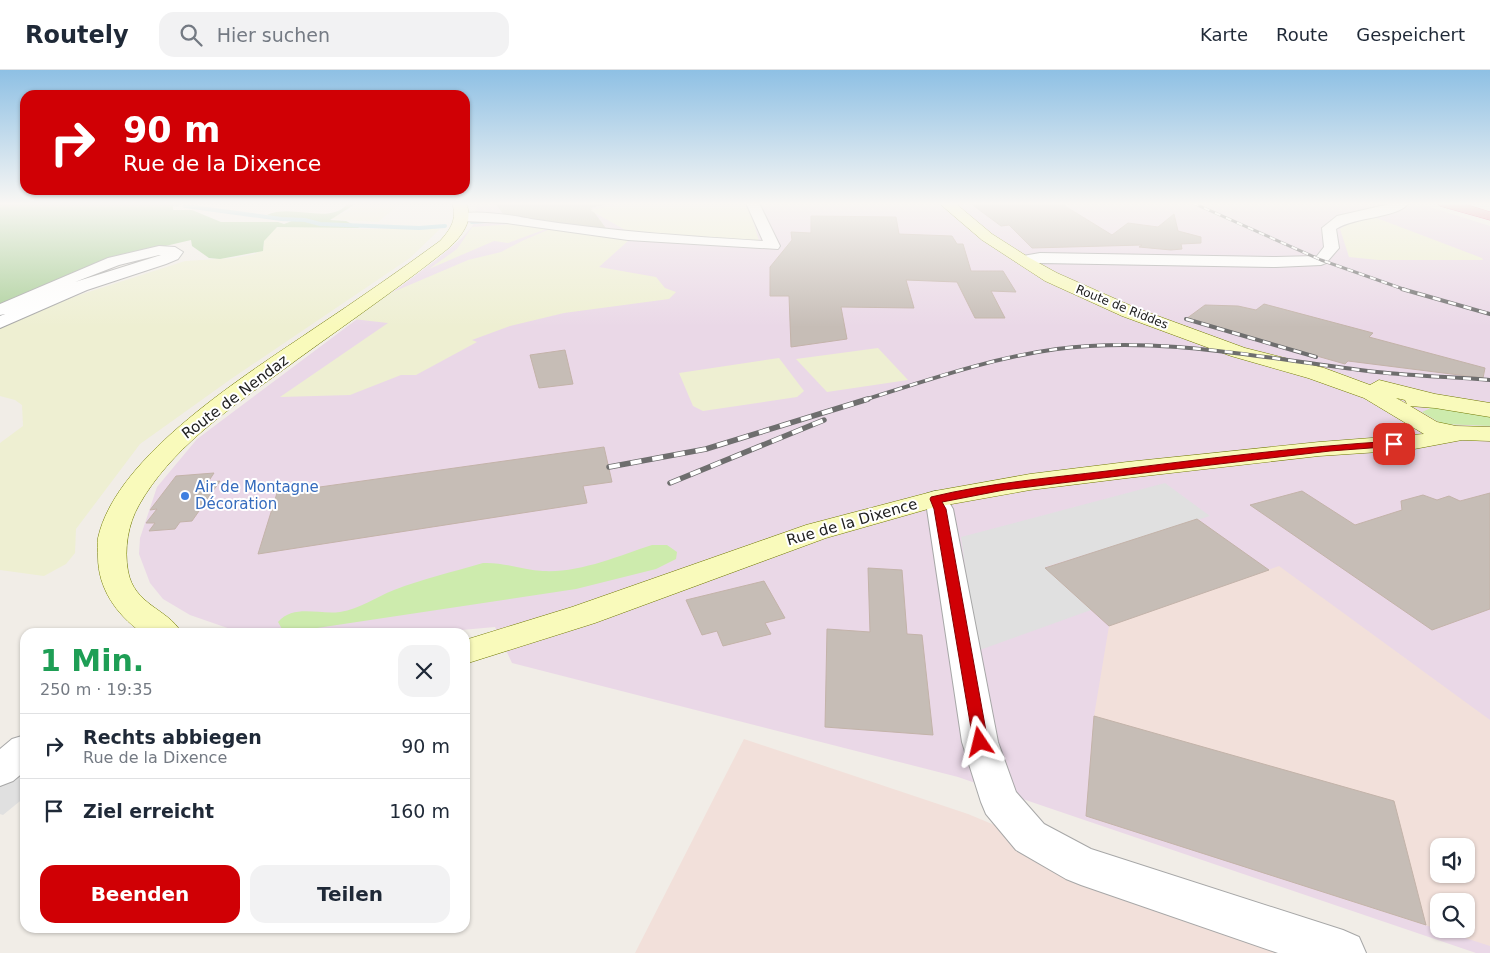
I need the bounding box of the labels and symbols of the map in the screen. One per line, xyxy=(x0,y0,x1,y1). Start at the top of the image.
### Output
street label: Route de Riddes xyxy=(1074,282,1170,332)
street label: Route de Nendaz xyxy=(178,351,292,443)
pin xyxy=(1373,423,1415,465)
place label: Air de Montagne Décoration xyxy=(195,478,319,513)
marker: Air de Montagne Décoration xyxy=(179,490,191,502)
street label: Rue de la Dixence xyxy=(785,495,919,549)
position arrow xyxy=(953,715,1005,767)

